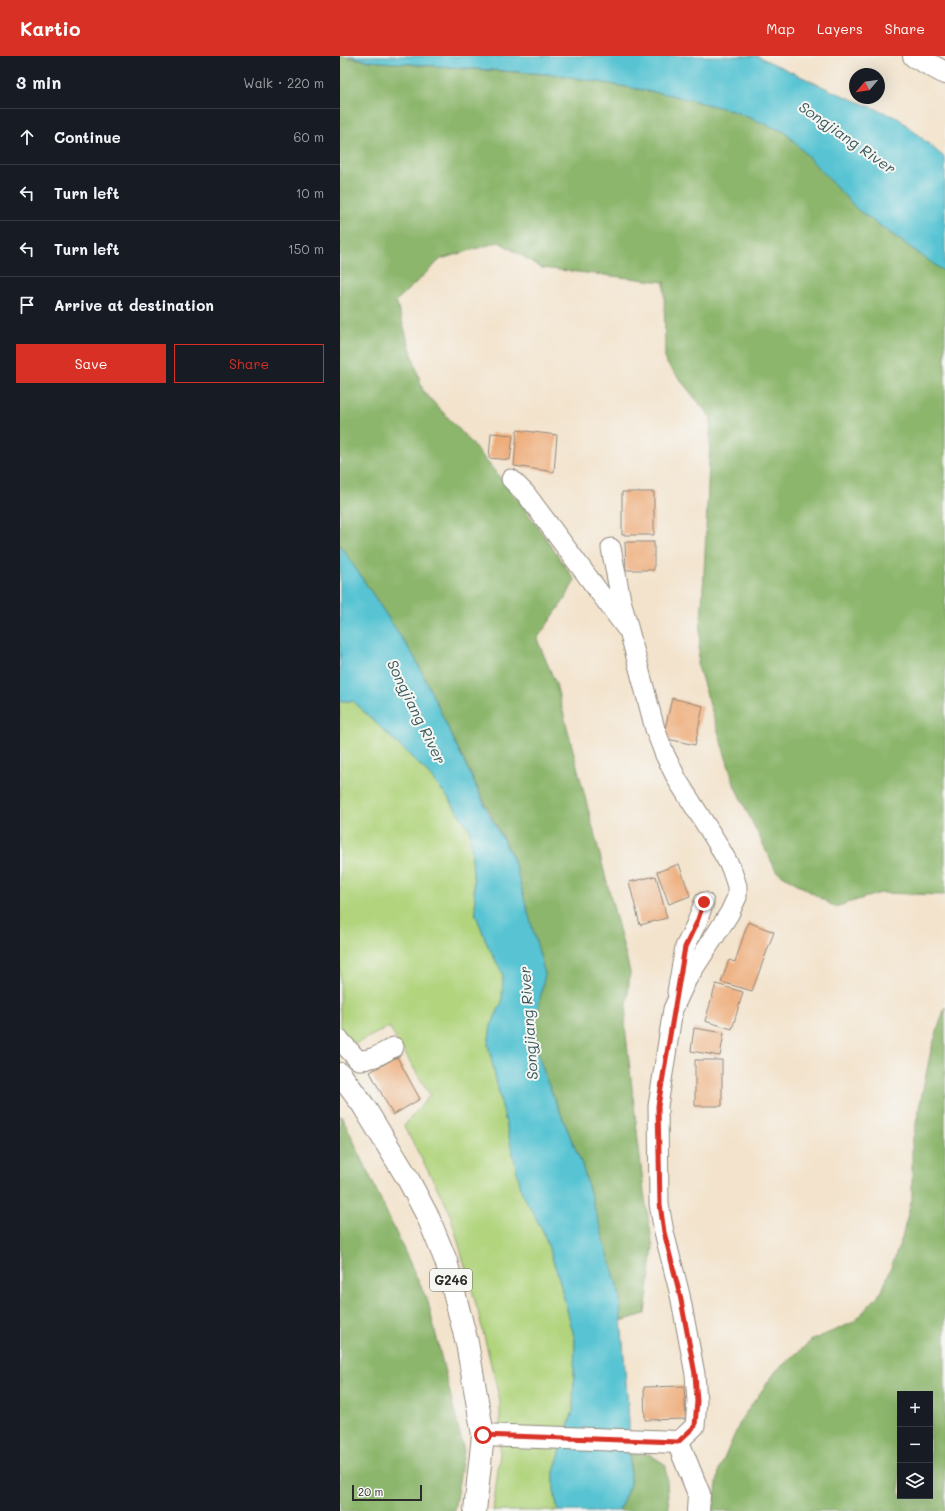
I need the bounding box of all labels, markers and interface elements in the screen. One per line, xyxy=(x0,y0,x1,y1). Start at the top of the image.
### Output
text: Kartio xyxy=(20,16,80,41)
text: Map xyxy=(766,19,795,38)
text: Layers xyxy=(817,19,863,38)
text: Share xyxy=(885,19,925,38)
north arrow xyxy=(849,68,885,104)
text: 3 min xyxy=(16,71,61,93)
text: Walk · 220 m xyxy=(243,74,324,91)
water label: Songjiang River xyxy=(795,96,900,178)
icon: ahead xyxy=(16,126,38,148)
text: Continue xyxy=(54,127,121,147)
text: 60 m xyxy=(294,128,324,145)
icon: left xyxy=(16,182,38,204)
text: Turn left xyxy=(54,183,119,203)
text: 10 m xyxy=(296,184,324,201)
icon: left xyxy=(16,238,38,260)
text: Turn left xyxy=(54,239,119,259)
text: 150 m xyxy=(288,240,324,257)
icon: arrive xyxy=(16,294,38,316)
text: Arrive at destination xyxy=(54,295,214,315)
button: Save xyxy=(16,344,166,383)
button: Share xyxy=(174,344,324,383)
water label: Songjiang River xyxy=(383,656,451,768)
route end xyxy=(695,893,713,911)
water label: Songjiang River xyxy=(514,965,542,1081)
road number: G246 xyxy=(430,1269,472,1291)
map controls xyxy=(897,1391,933,1499)
button: + xyxy=(897,1391,933,1427)
route start xyxy=(474,1426,492,1444)
button: − xyxy=(897,1427,933,1463)
button: layers xyxy=(897,1463,933,1499)
scale bar xyxy=(352,1483,422,1502)
text: 20 m xyxy=(358,1484,383,1499)

